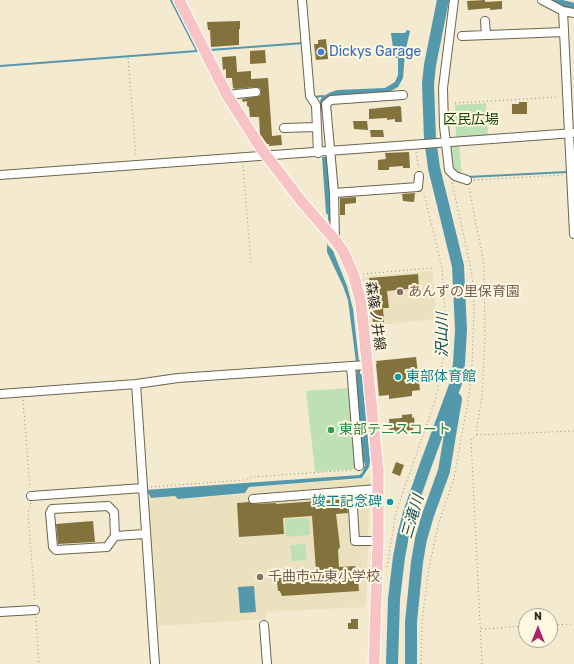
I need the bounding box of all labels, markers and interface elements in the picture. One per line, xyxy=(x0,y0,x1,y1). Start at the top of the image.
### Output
place label: Dickys Garage xyxy=(329,44,421,60)
marker: Dickys Garage xyxy=(316,47,326,57)
park label: 区民広場 xyxy=(443,112,499,128)
street label: 森篠ノ井線 xyxy=(362,280,388,352)
place label: あんずの里保育園 xyxy=(408,284,520,300)
marker: あんずの里保育園 xyxy=(395,287,405,297)
water label: 沢山川 xyxy=(434,313,452,357)
place label: 東部体育館 xyxy=(406,369,476,385)
marker: 東部体育館 xyxy=(393,372,403,382)
place label: 東部テニスコート xyxy=(339,422,451,438)
marker: 東部テニスコート xyxy=(326,425,336,435)
water label: 三滝川 xyxy=(398,493,428,541)
place label: 竣工記念碑 xyxy=(312,494,382,510)
marker: 竣工記念碑 xyxy=(385,497,395,507)
place label: 千曲市立東小学校 xyxy=(268,569,380,585)
marker: 千曲市立東小学校 xyxy=(255,572,265,582)
north arrow xyxy=(518,608,558,648)
text: N xyxy=(534,610,542,623)

